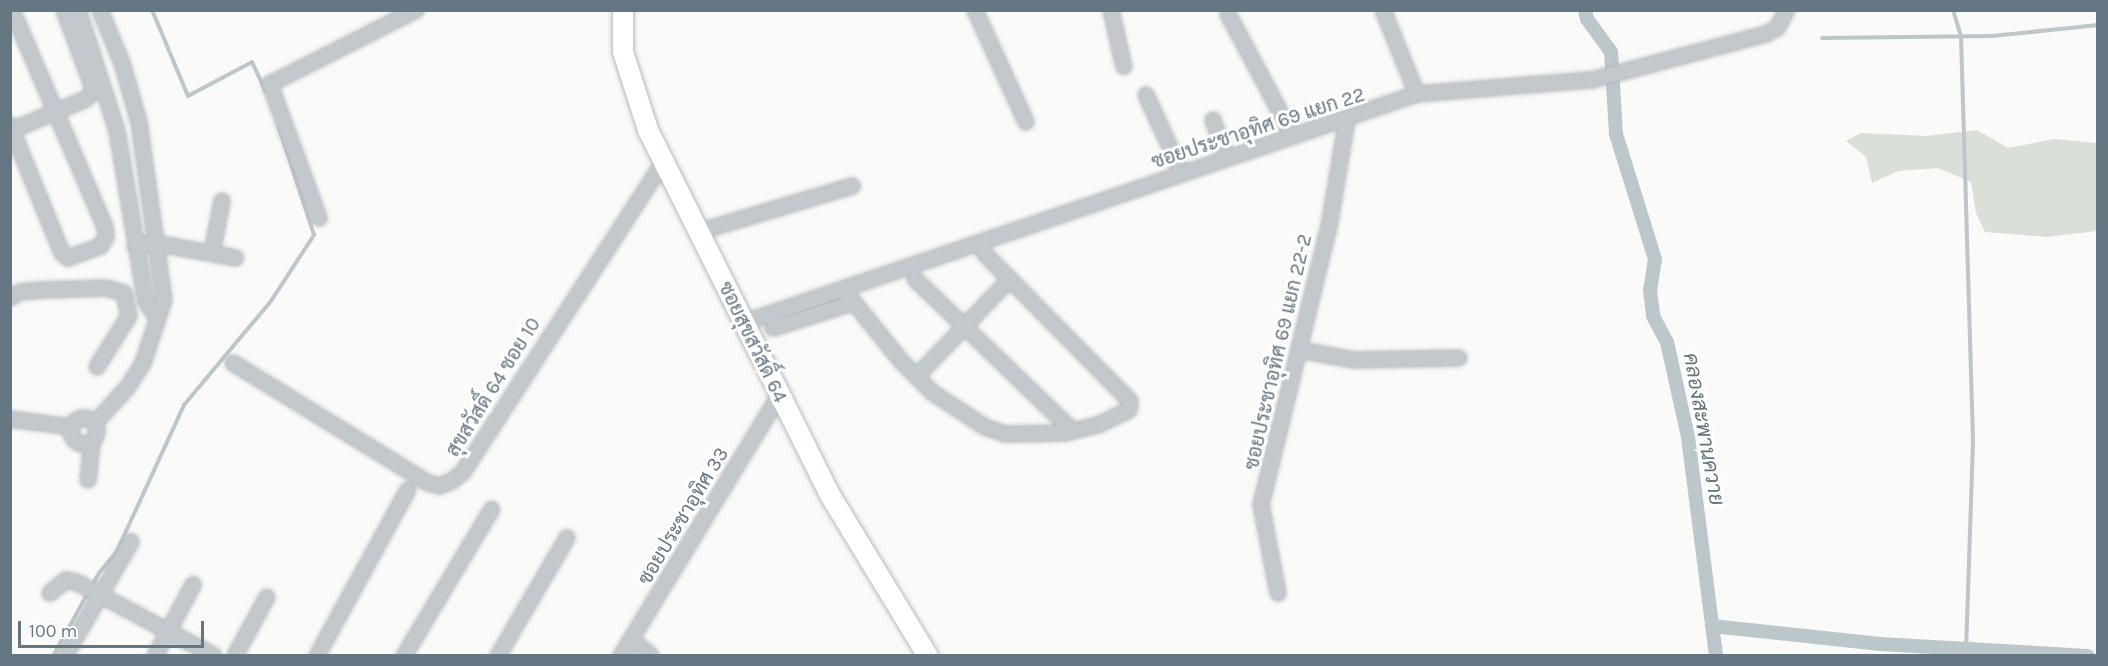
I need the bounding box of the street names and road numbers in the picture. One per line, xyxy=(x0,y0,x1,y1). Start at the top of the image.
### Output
street label: ซอยประชาอุทิศ 69 แยก 22 xyxy=(1148,82,1368,174)
street label: ซอยประชาอุทิศ 69 แยก 22-2 xyxy=(1239,232,1317,472)
street label: ซอยสุขสวัสดิ์ 64 xyxy=(713,278,793,406)
street label: สุขสวัสดิ์ 64 ซอย 10 xyxy=(441,313,545,461)
street label: ซอยประชาอุทิศ 33 xyxy=(633,443,733,589)

